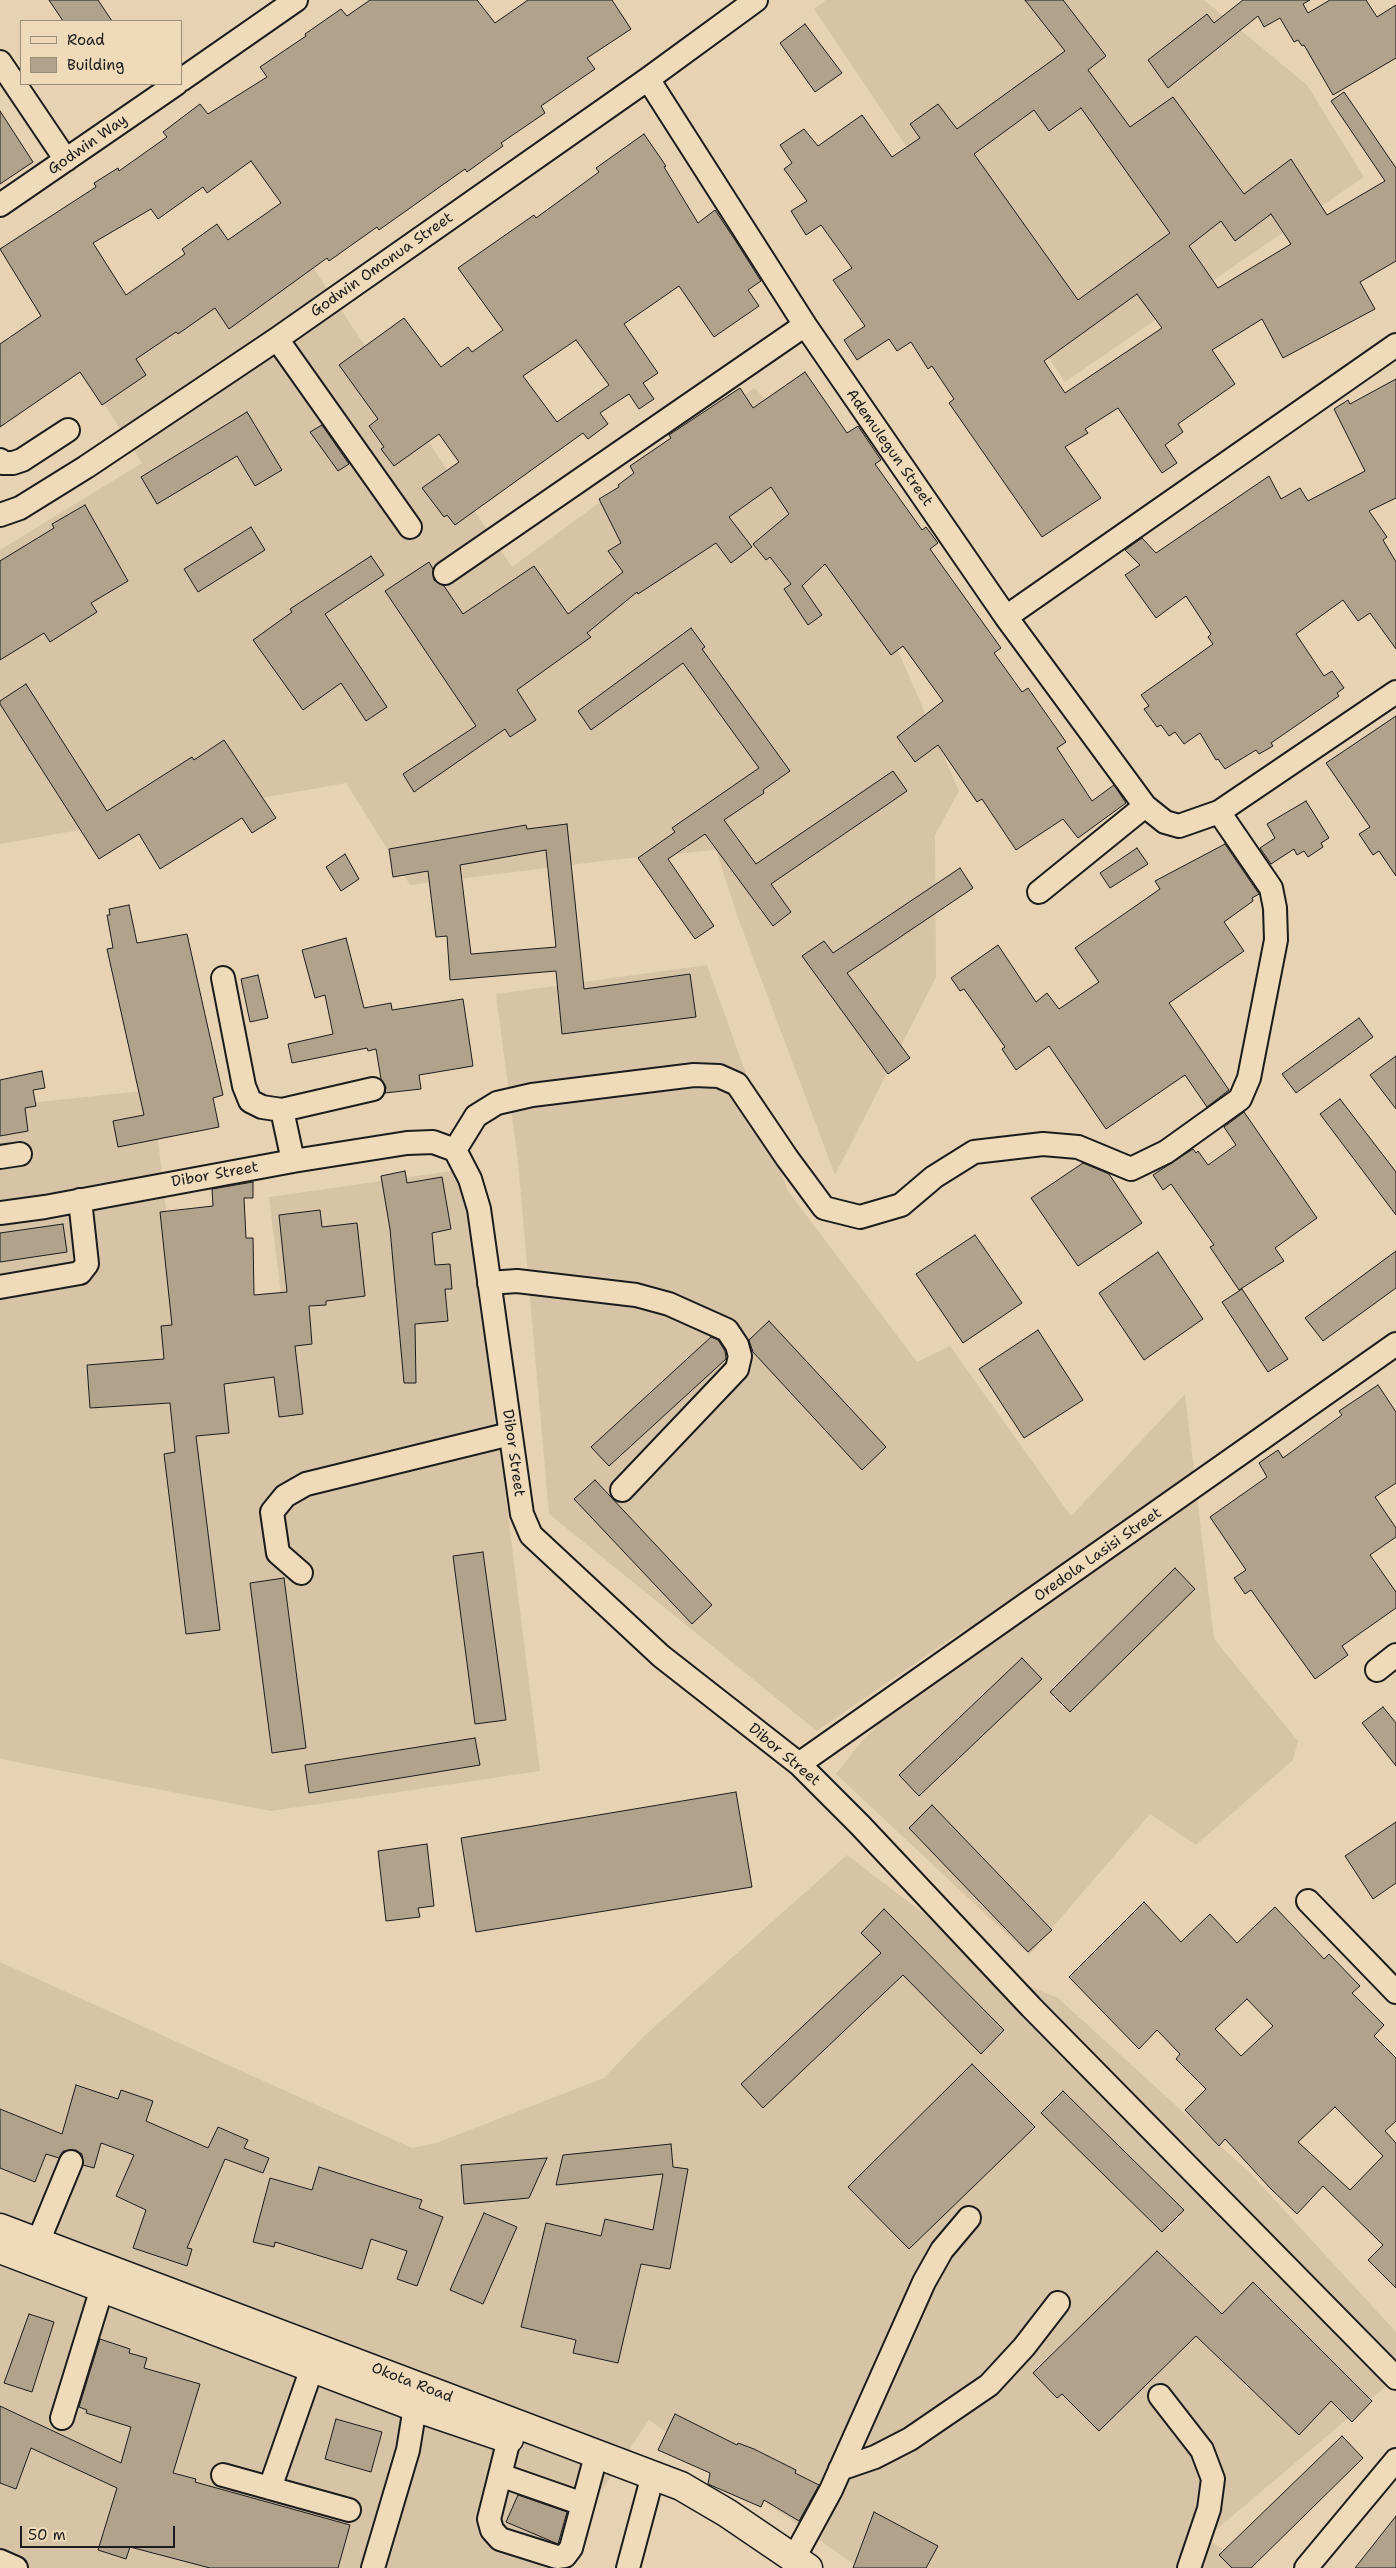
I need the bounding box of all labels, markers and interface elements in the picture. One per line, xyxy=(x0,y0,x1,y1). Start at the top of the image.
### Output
legend xyxy=(20,20,182,85)
text: Road xyxy=(67,30,105,50)
text: Building xyxy=(67,55,124,75)
street label: Godwin Way xyxy=(45,111,131,179)
street label: Godwin Omonua Street xyxy=(307,209,457,321)
street label: Ademulegun Street xyxy=(842,386,936,510)
street label: Dibor Street xyxy=(170,1158,260,1192)
street label: Dibor Street xyxy=(498,1408,528,1498)
street label: Oredola Lasisi Street xyxy=(1031,1504,1165,1606)
street label: Dibor Street xyxy=(744,1720,824,1790)
street label: Okota Road xyxy=(369,2359,455,2407)
scale bar xyxy=(22,2516,178,2548)
text: 50 m xyxy=(28,2525,66,2545)

